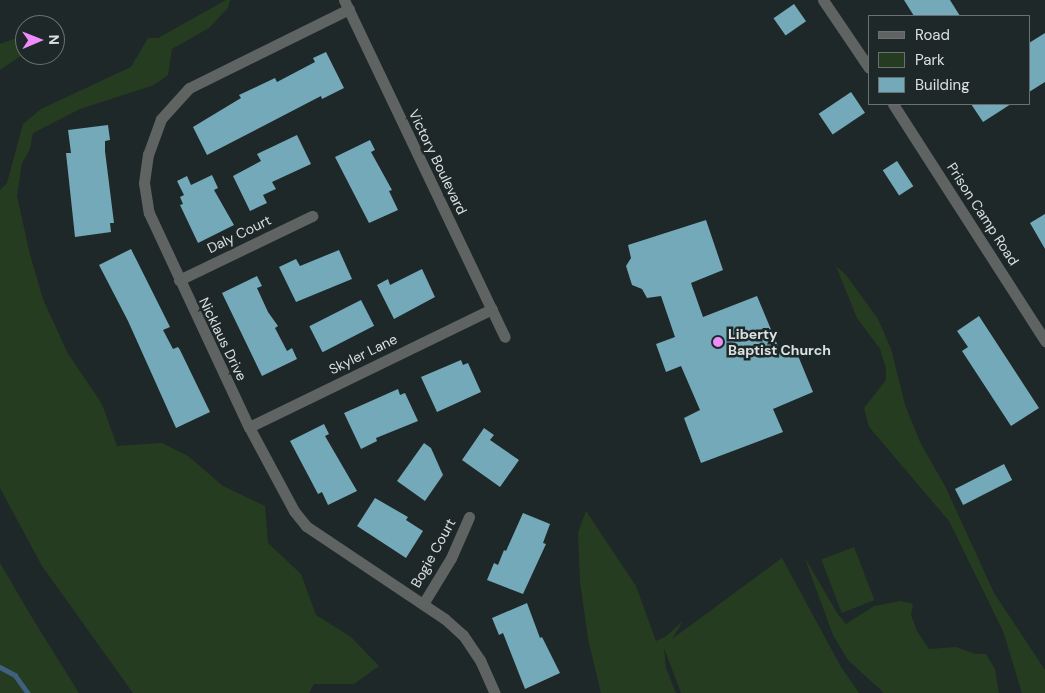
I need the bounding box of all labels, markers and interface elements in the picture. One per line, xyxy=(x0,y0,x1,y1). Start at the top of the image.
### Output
north arrow xyxy=(15,15,65,65)
legend xyxy=(868,15,1030,105)
text: Road xyxy=(915,25,950,45)
text: N xyxy=(45,34,63,45)
text: Park xyxy=(915,50,945,70)
text: Building xyxy=(915,75,970,95)
street label: Victory Boulevard xyxy=(405,107,471,217)
street label: Prison Camp Road xyxy=(944,160,1022,268)
street label: Daly Court xyxy=(204,211,274,257)
street label: Nicklaus Drive xyxy=(196,295,250,383)
place label: Liberty Baptist Church xyxy=(728,326,831,358)
street label: Skyler Lane xyxy=(326,330,400,378)
marker: Liberty Baptist Church xyxy=(712,336,724,348)
street label: Bogie Court xyxy=(407,516,459,590)

